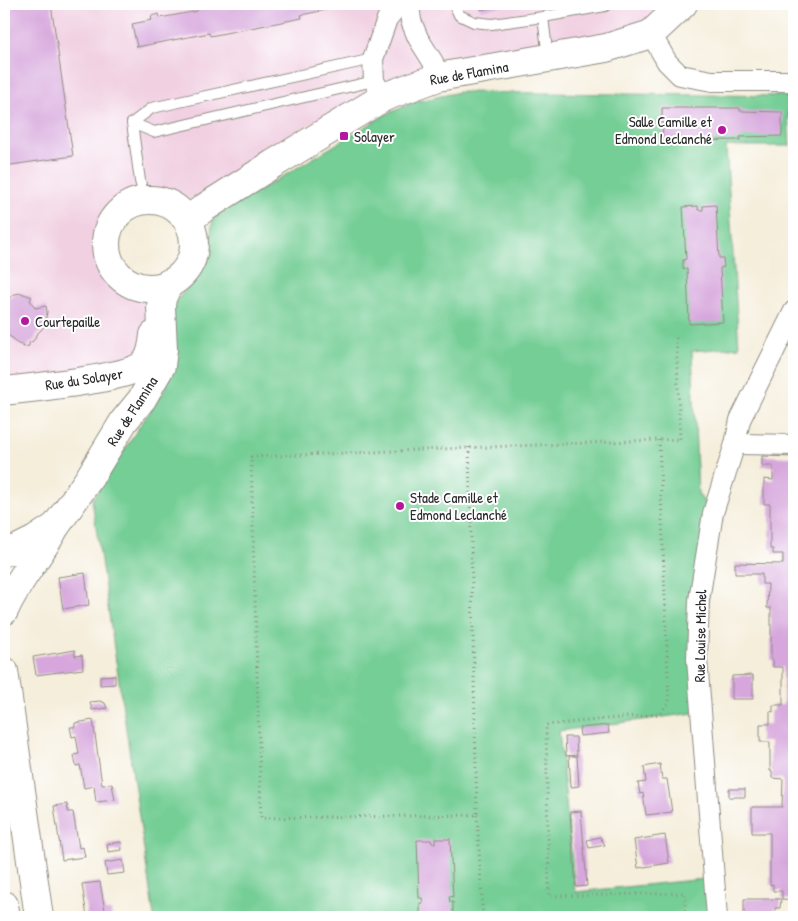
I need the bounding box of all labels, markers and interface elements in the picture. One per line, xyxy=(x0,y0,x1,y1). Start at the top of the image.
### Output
street label: Rue de Flamina xyxy=(428,56,510,90)
place label: Salle Camille et Edmond Leclanché xyxy=(615,111,713,149)
marker: Salle Camille et Edmond Leclanché xyxy=(716,124,728,136)
place label: Solayer xyxy=(354,126,395,147)
marker: Solayer xyxy=(338,130,350,142)
place label: Courtepaille xyxy=(35,311,100,332)
marker: Courtepaille xyxy=(19,315,31,327)
street label: Rue du Solayer xyxy=(44,362,125,396)
street label: Rue de Flamina xyxy=(102,372,162,450)
place label: Stade Camille et Edmond Leclanché xyxy=(410,487,507,525)
marker: Stade Camille et Edmond Leclanché xyxy=(394,500,406,512)
street label: Rue Louise Michel xyxy=(689,589,711,683)

